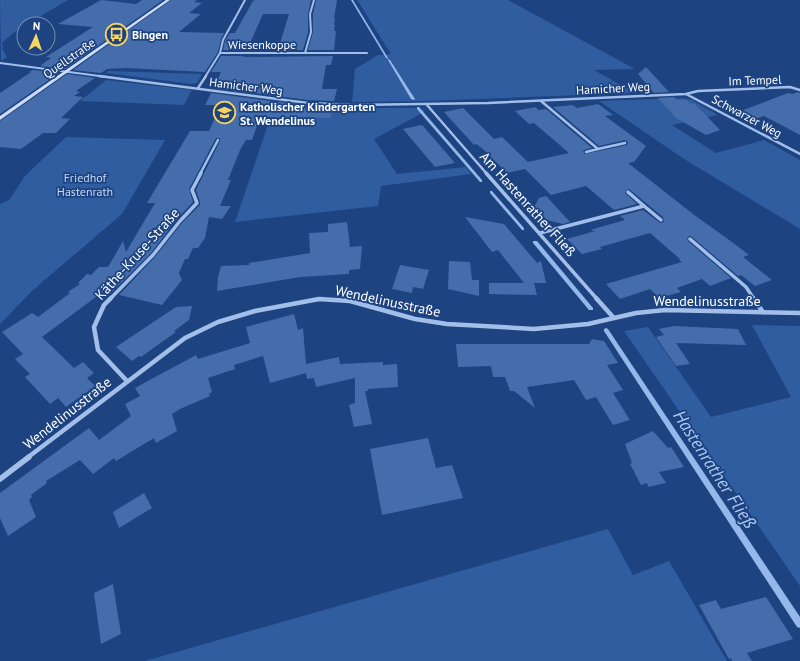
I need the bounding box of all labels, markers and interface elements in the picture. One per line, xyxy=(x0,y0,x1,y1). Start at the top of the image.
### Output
north arrow xyxy=(16,16,56,56)
text: N xyxy=(33,19,41,33)
bus stop icon: Bingen xyxy=(103,21,129,47)
place label: Bingen xyxy=(132,27,168,42)
street label: Quellstraße xyxy=(40,35,98,81)
street label: Wiesenkoppe xyxy=(228,37,296,52)
street label: Im Tempel xyxy=(728,72,782,88)
street label: Hamicher Weg xyxy=(208,74,284,98)
street label: Hamicher Weg xyxy=(576,79,650,97)
street label: Schwarzer Weg xyxy=(709,91,785,141)
place label: Katholischer Kindergarten St. Wendelinus xyxy=(240,99,375,128)
school or university icon: Katholischer Kindergarten St. Wendelinus xyxy=(212,100,238,126)
street label: Am Hastenrather Fließ xyxy=(476,148,580,260)
park label: Friedhof Hastenrath xyxy=(57,170,113,199)
street label: Käthe-Kruse-Straße xyxy=(91,204,183,304)
street label: Wendelinusstraße xyxy=(334,281,442,321)
street label: Wendelinusstraße xyxy=(653,292,761,310)
street label: Wendelinusstraße xyxy=(19,373,115,453)
water label: Hastenrather Fließ xyxy=(668,406,762,532)

